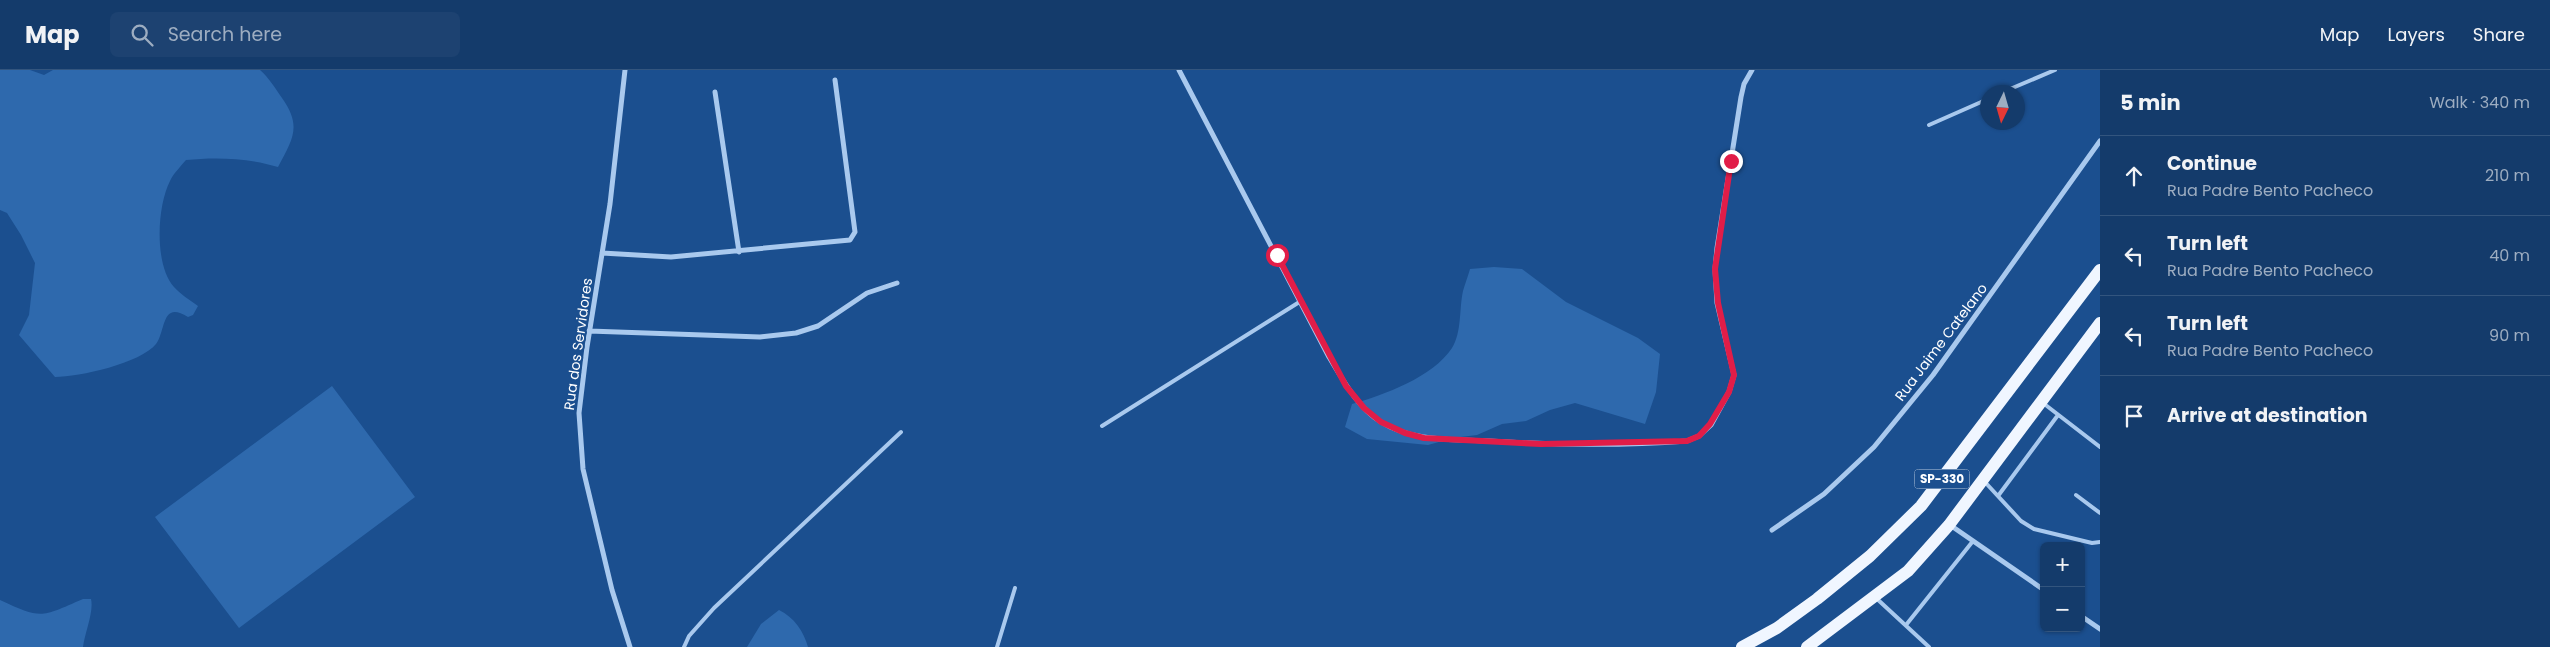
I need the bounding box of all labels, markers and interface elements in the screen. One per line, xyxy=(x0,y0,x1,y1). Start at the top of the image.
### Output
search box xyxy=(110,12,460,57)
text: Map xyxy=(25,18,80,51)
icon: search xyxy=(128,21,156,49)
text: Search here xyxy=(168,21,282,48)
text: Map xyxy=(2320,22,2360,47)
text: Layers xyxy=(2388,22,2445,47)
text: Share xyxy=(2473,22,2525,47)
north arrow xyxy=(1980,85,2025,130)
text: 5 min xyxy=(2120,88,2181,117)
text: Walk · 340 m xyxy=(2429,91,2530,114)
route end xyxy=(1720,150,1743,173)
text: Continue xyxy=(2167,150,2257,177)
icon: ahead xyxy=(2120,162,2148,190)
text: 210 m xyxy=(2485,164,2530,187)
text: Rua Padre Bento Pacheco xyxy=(2167,179,2373,202)
text: Turn left xyxy=(2167,230,2248,257)
icon: left xyxy=(2120,242,2148,270)
route start xyxy=(1266,244,1289,267)
text: 40 m xyxy=(2489,244,2530,267)
text: Rua Padre Bento Pacheco xyxy=(2167,259,2373,282)
street label: Rua dos Servidores xyxy=(559,277,597,411)
street label: Rua Jaime Catelano xyxy=(1890,279,1992,405)
text: Turn left xyxy=(2167,310,2248,337)
icon: left xyxy=(2120,322,2148,350)
text: 90 m xyxy=(2489,324,2530,347)
text: Rua Padre Bento Pacheco xyxy=(2167,339,2373,362)
icon: arrive xyxy=(2120,402,2148,430)
text: Arrive at destination xyxy=(2167,402,2368,429)
road number: SP-330 xyxy=(1914,469,1970,488)
map controls xyxy=(2040,542,2085,632)
button: + xyxy=(2040,542,2085,587)
button: − xyxy=(2040,587,2085,632)

